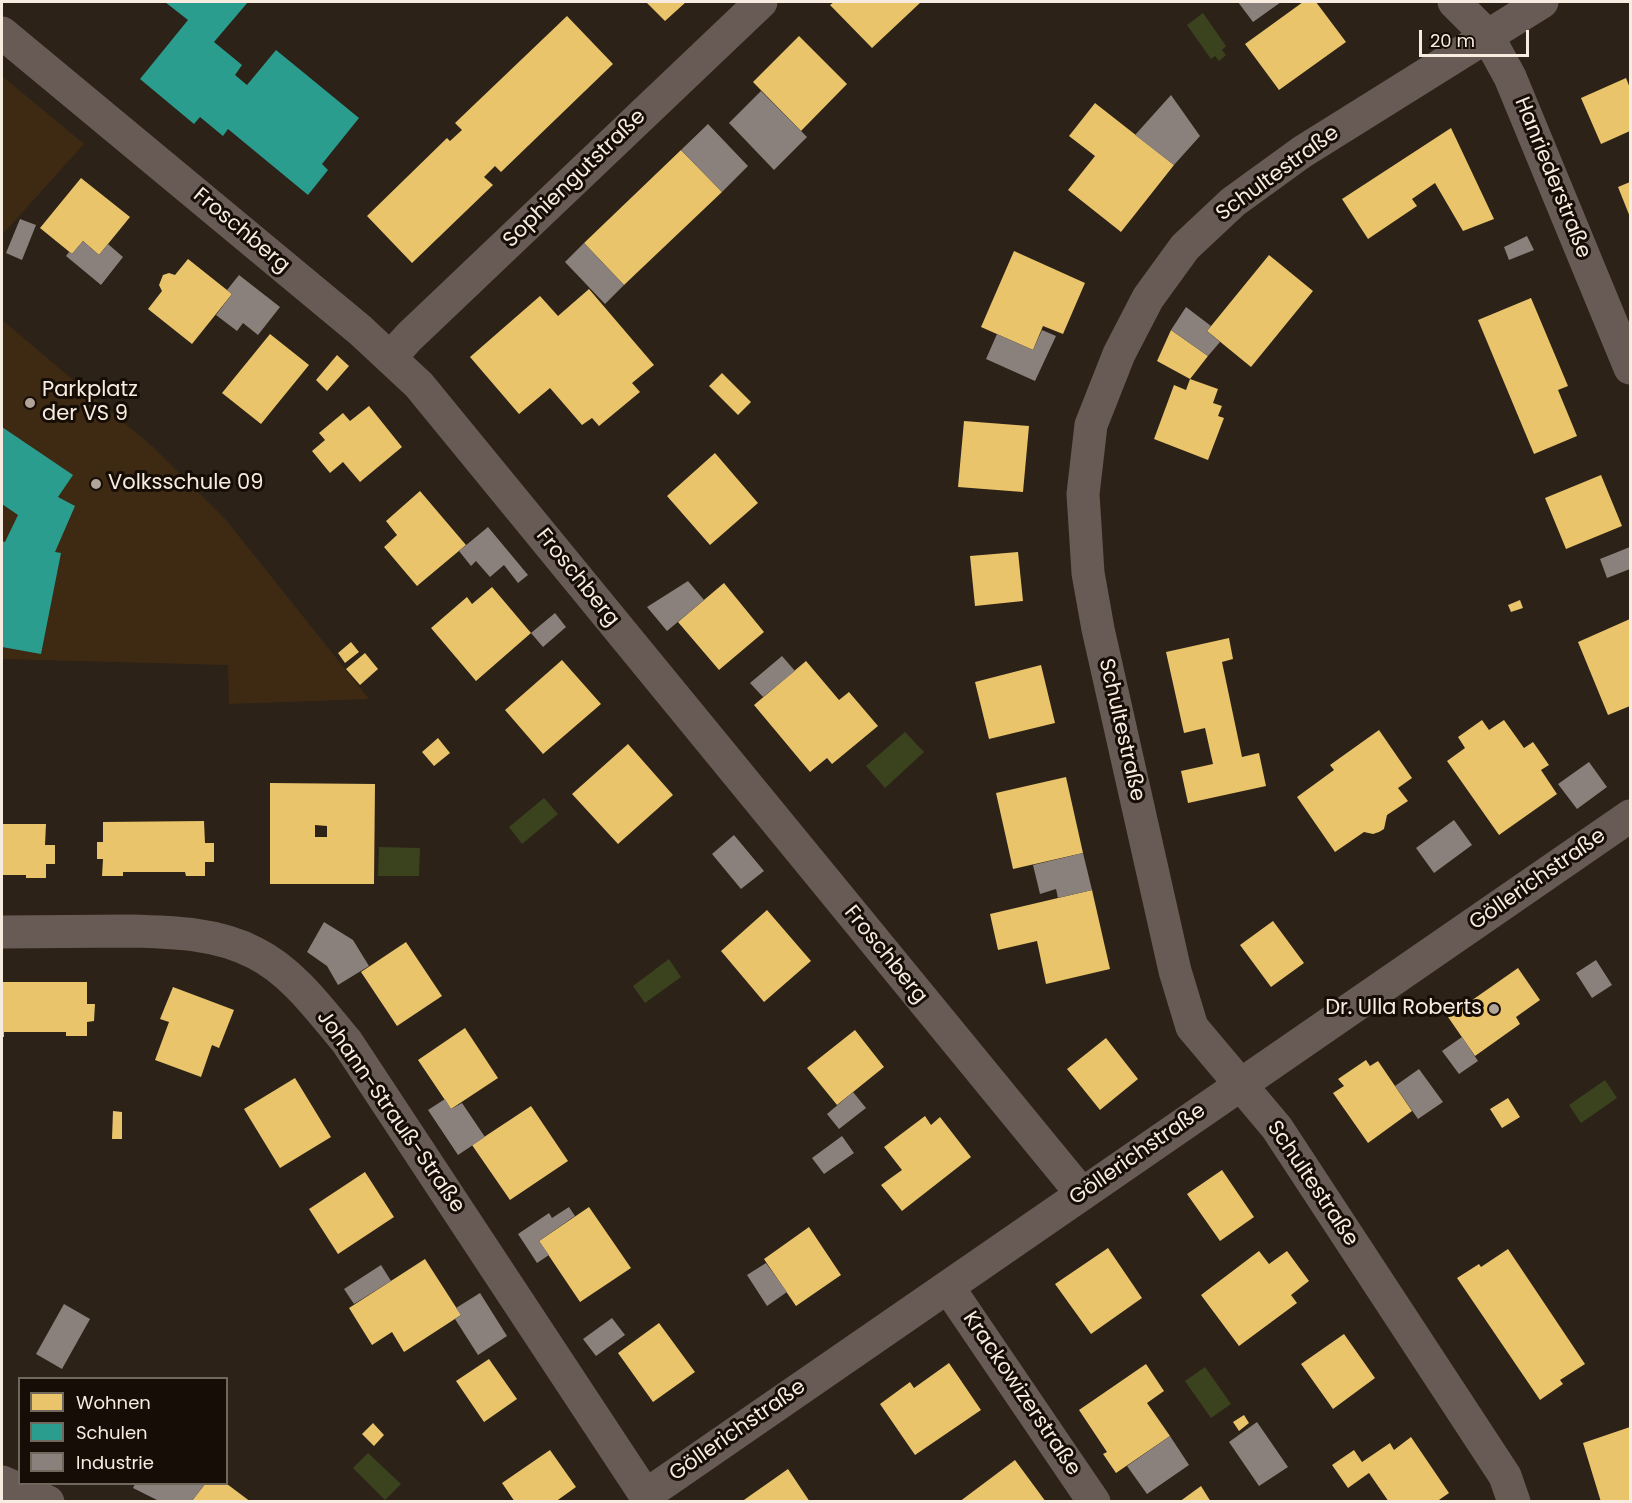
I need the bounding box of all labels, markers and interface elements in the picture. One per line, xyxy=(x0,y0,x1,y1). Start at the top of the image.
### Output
scale bar xyxy=(1422,18,1532,56)
text: 20 m xyxy=(1430,28,1475,53)
street label: Hanriederstraße xyxy=(1508,94,1596,262)
street label: Sophiengutstraße xyxy=(499,105,651,253)
street label: Schultestraße xyxy=(1212,121,1344,227)
street label: Froschberg xyxy=(188,183,294,279)
place label: Parkplatz der VS 9 xyxy=(42,378,138,428)
marker: Parkplatz der VS 9 xyxy=(23,396,37,410)
place label: Volksschule 09 xyxy=(108,471,263,497)
marker: Volksschule 09 xyxy=(89,477,103,491)
street label: Froschberg xyxy=(530,524,624,632)
street label: Schultestraße xyxy=(1092,656,1150,804)
street label: Göllerichstraße xyxy=(1465,824,1611,936)
street label: Froschberg xyxy=(838,901,932,1009)
place label: Dr. Ulla Roberts xyxy=(1325,996,1482,1022)
marker: Dr. Ulla Roberts xyxy=(1487,1002,1501,1016)
street label: Johann-Strauß-Straße xyxy=(310,1006,470,1218)
street label: Göllerichstraße xyxy=(1065,1099,1211,1211)
street label: Schultestraße xyxy=(1261,1117,1363,1251)
street label: Krackowizerstraße xyxy=(957,1307,1085,1481)
street label: Göllerichstraße xyxy=(665,1375,811,1487)
legend xyxy=(18,1377,228,1485)
text: Wohnen xyxy=(76,1390,151,1415)
text: Schulen xyxy=(76,1420,148,1445)
text: Industrie xyxy=(76,1450,154,1475)

